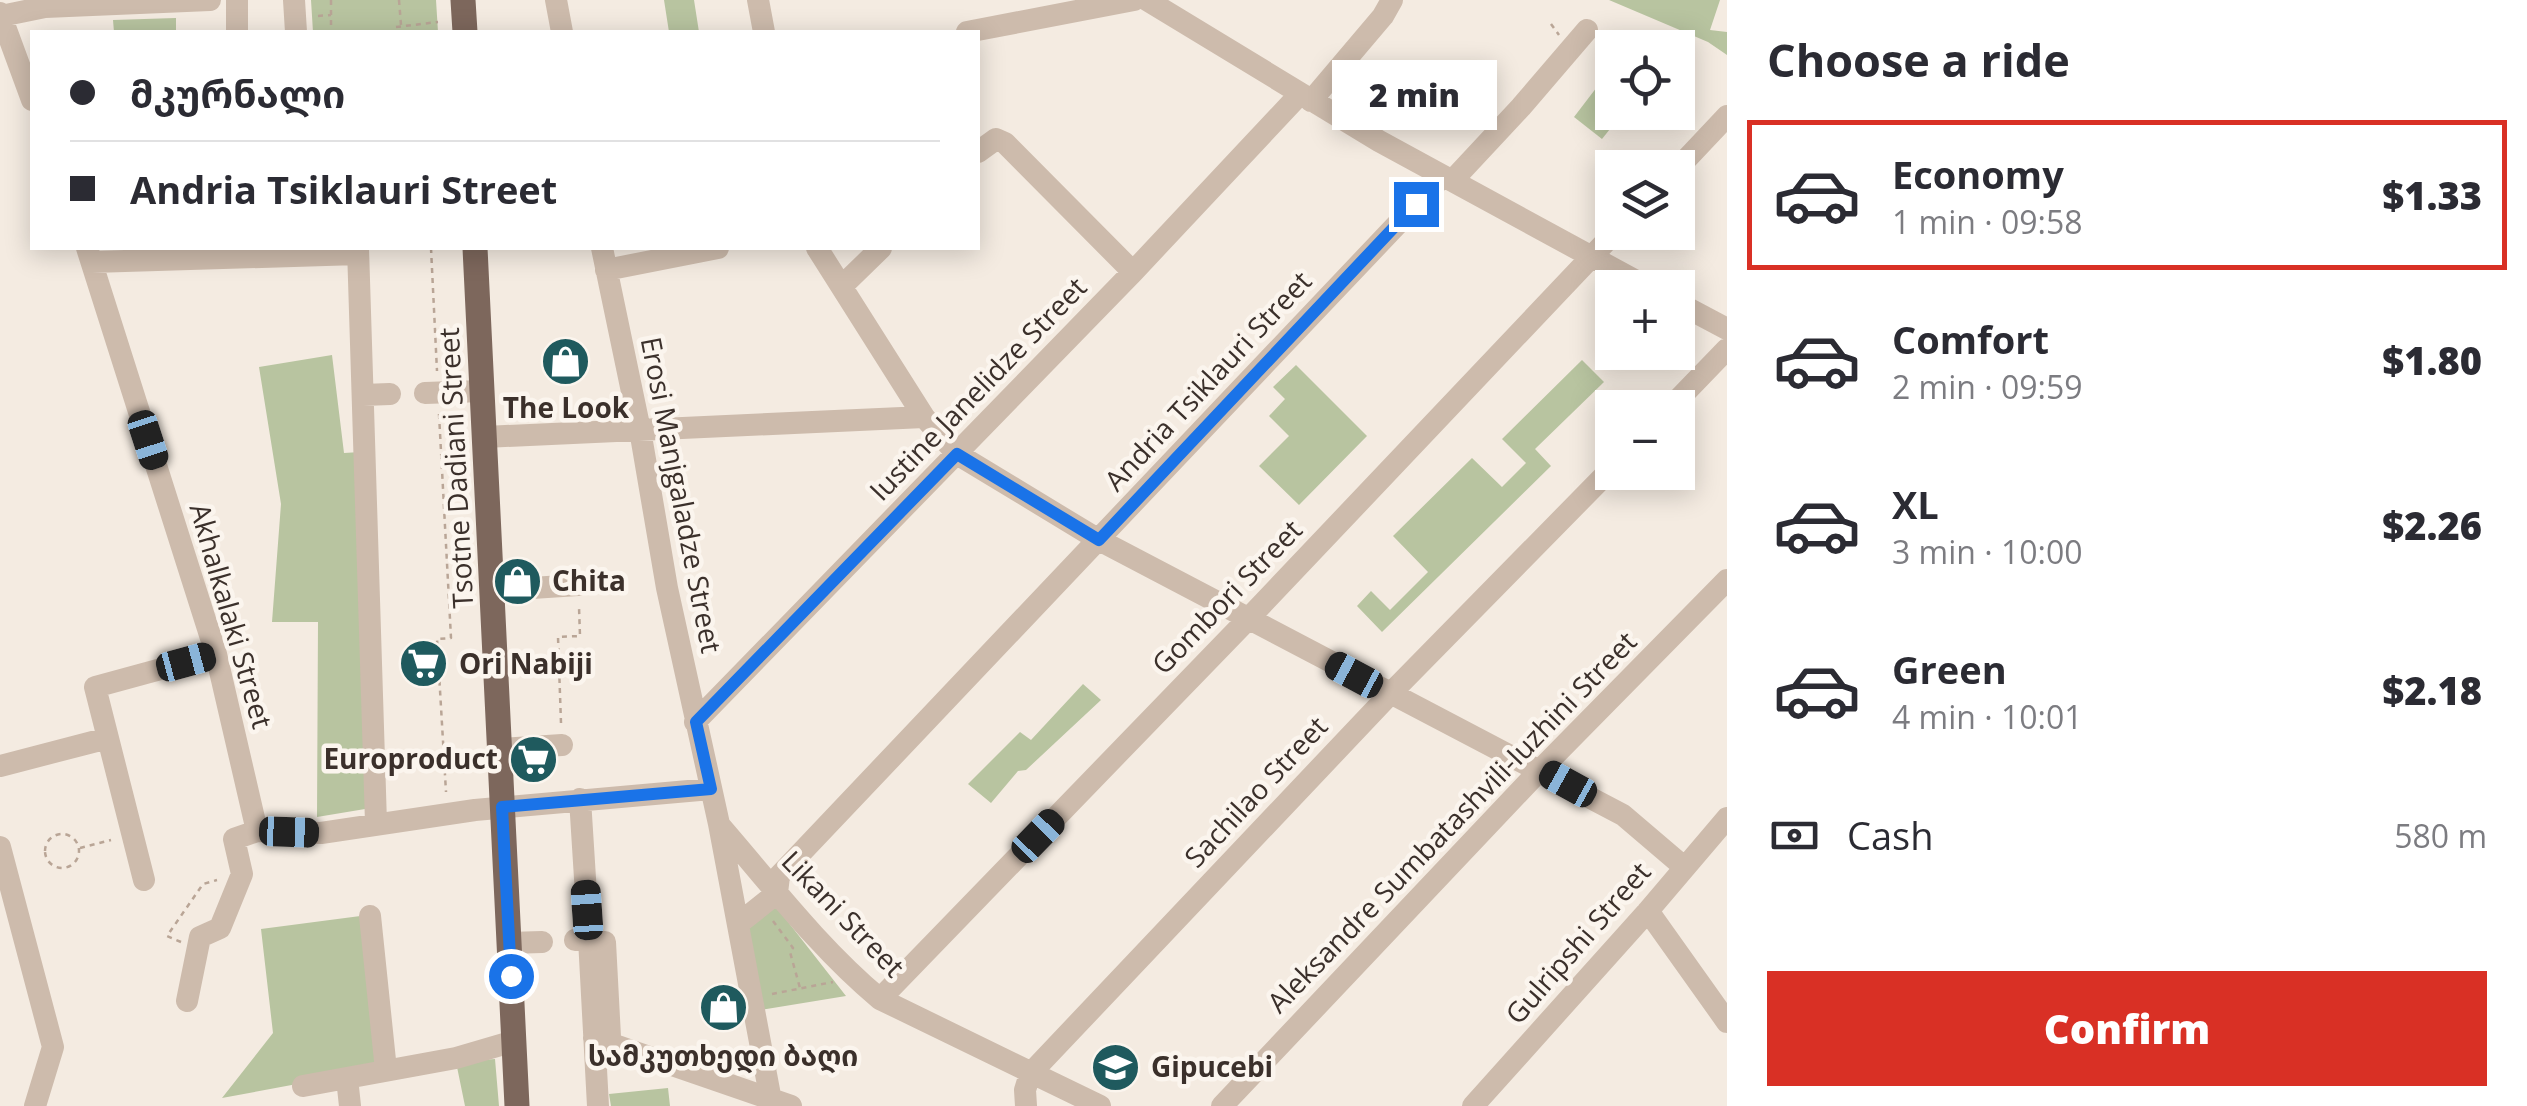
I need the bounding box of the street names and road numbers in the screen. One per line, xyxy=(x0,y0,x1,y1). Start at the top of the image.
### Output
street label: Andria Tsiklauri Street xyxy=(1095,262,1319,498)
street label: Iustine Janelidze Street xyxy=(860,268,1094,508)
street label: Tsotne Dadiani Street xyxy=(429,327,481,609)
street label: Erosi Manjgaladze Street xyxy=(633,333,731,656)
street label: Akhalkalaki Street xyxy=(182,499,282,733)
street label: Gombori Street xyxy=(1143,511,1310,682)
street label: Aleksandre Sumbatashvili-Iuzhini Street xyxy=(1258,622,1644,1020)
street label: Sachilao Street xyxy=(1175,708,1335,875)
street label: Likani Street xyxy=(774,842,914,985)
street label: Gulripshi Street xyxy=(1496,853,1658,1032)

